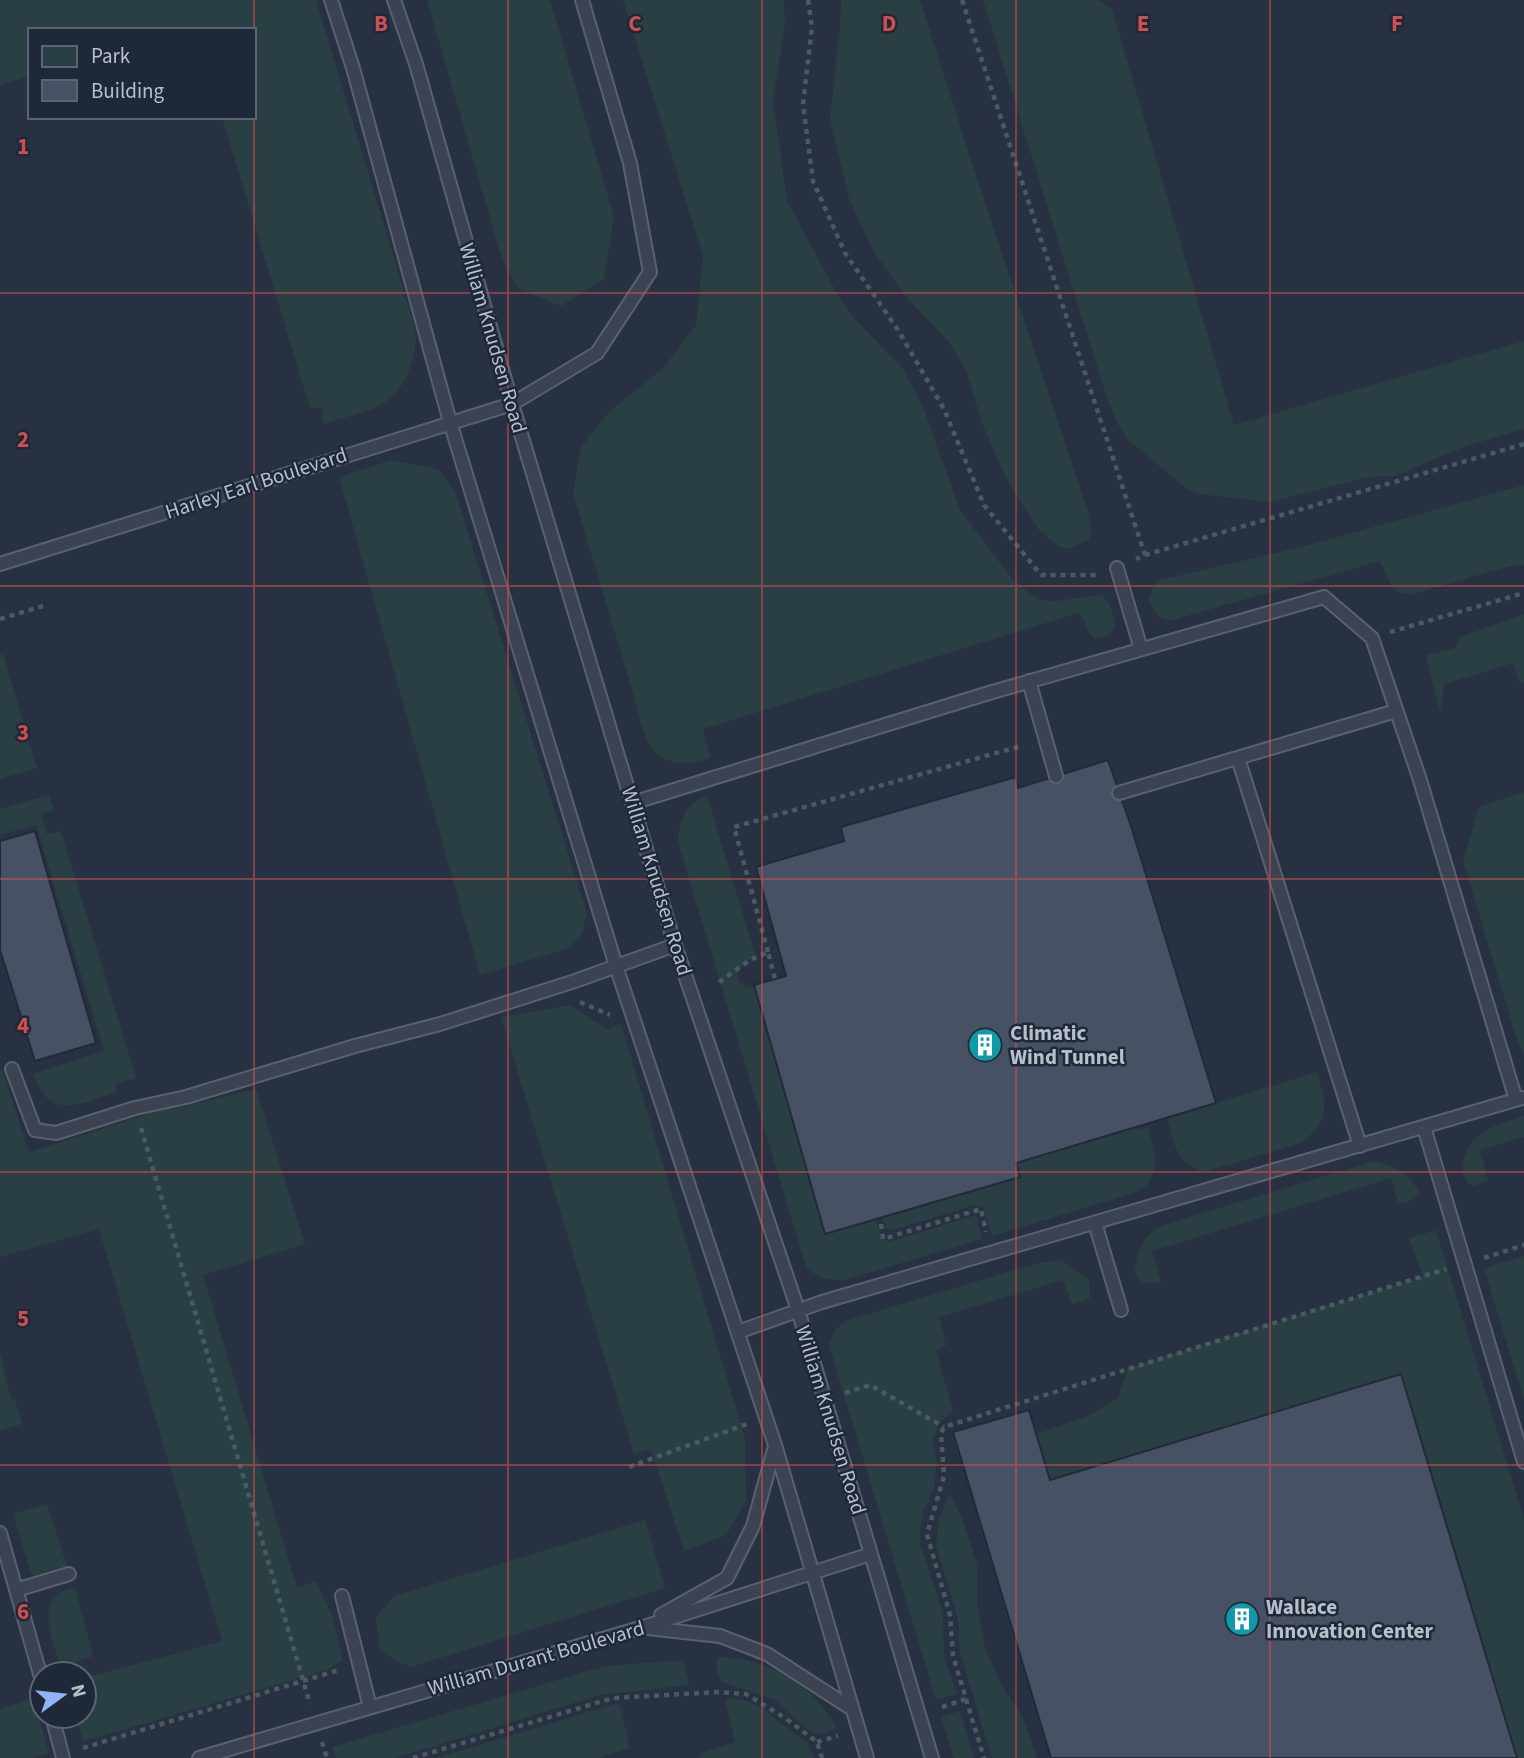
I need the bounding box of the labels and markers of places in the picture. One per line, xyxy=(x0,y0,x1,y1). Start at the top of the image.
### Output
place label: Climatic Wind Tunnel xyxy=(1010,1018,1125,1072)
building icon: Climatic Wind Tunnel xyxy=(966,1026,1004,1064)
place label: Wallace Innovation Center xyxy=(1266,1592,1433,1646)
building icon: Wallace Innovation Center xyxy=(1223,1600,1261,1638)

